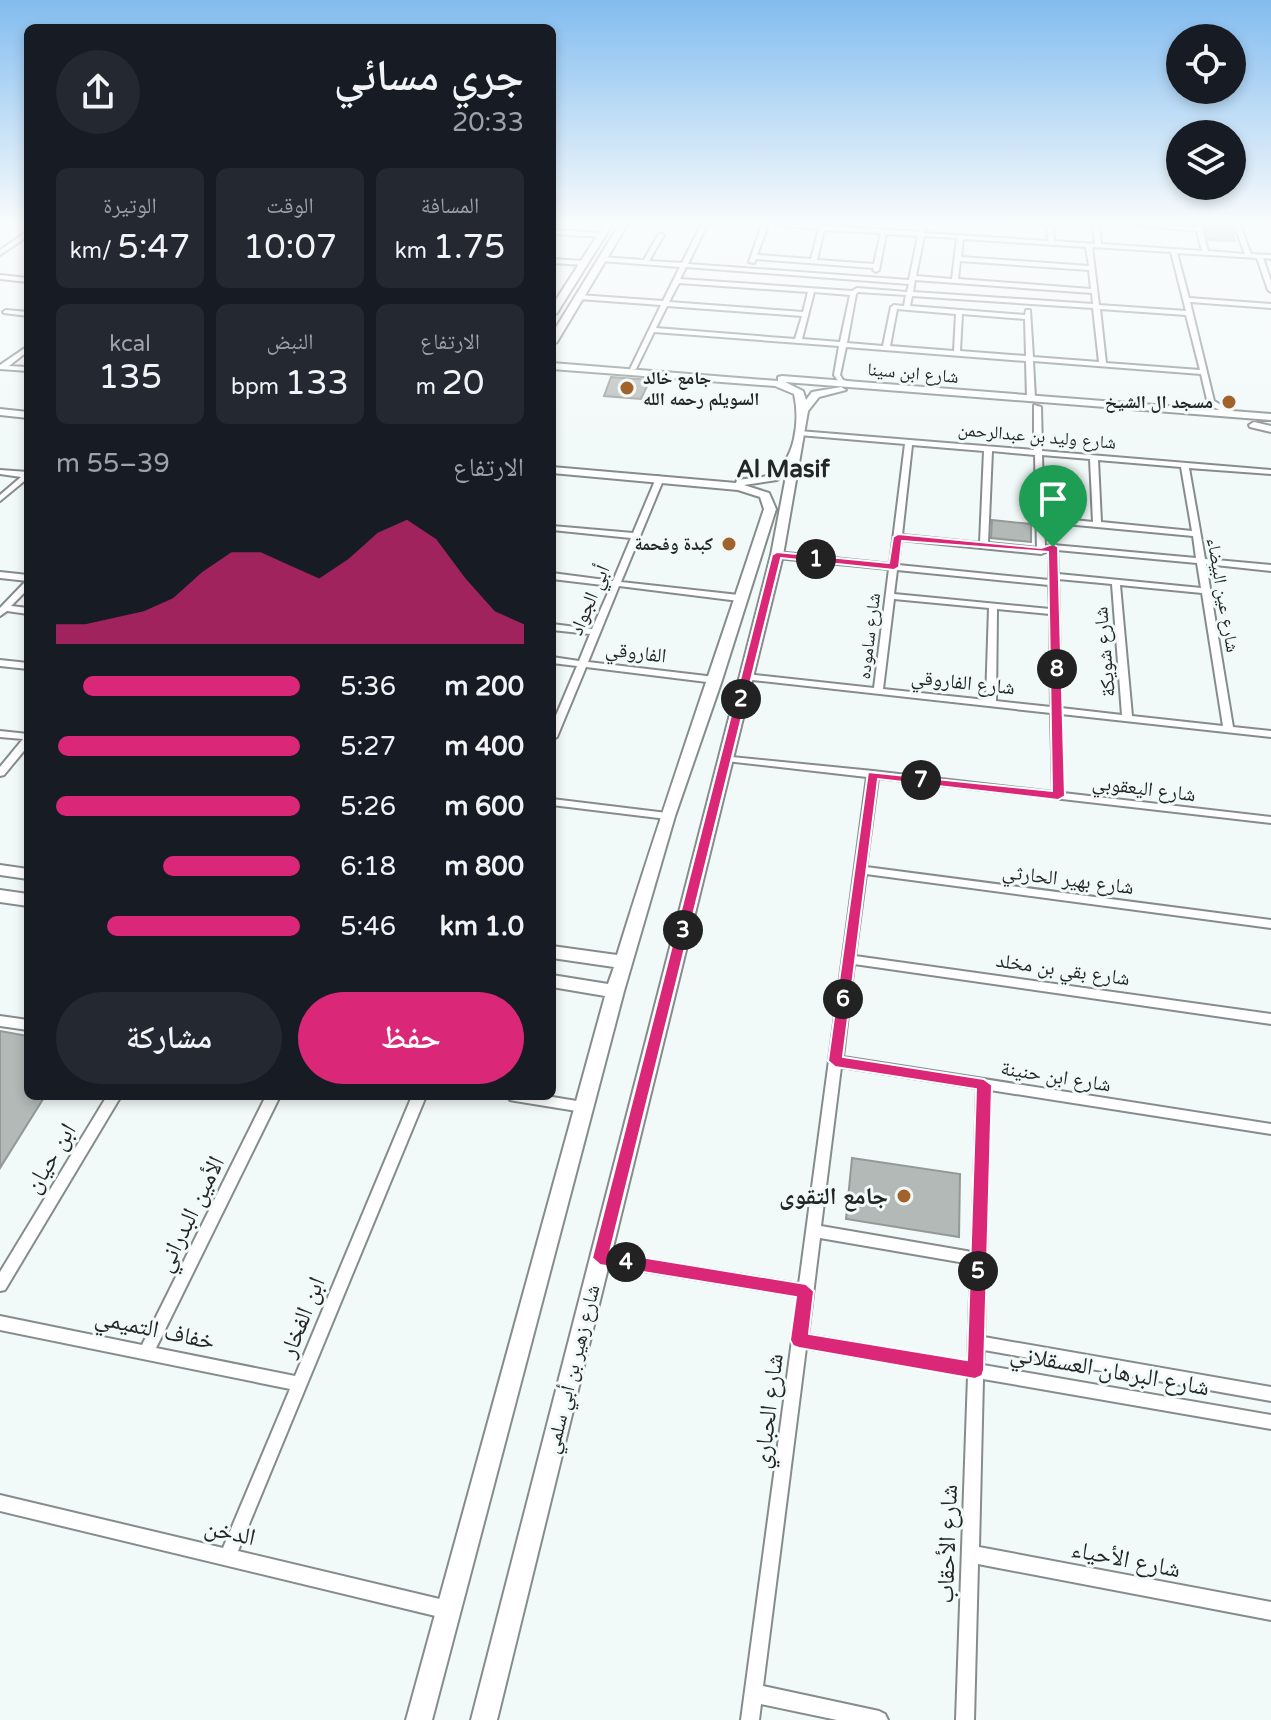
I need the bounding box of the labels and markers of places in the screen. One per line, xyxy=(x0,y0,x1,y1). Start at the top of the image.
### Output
place label: جامع خالد السويلم رحمه الله xyxy=(643,367,759,411)
marker: جامع خالد السويلم رحمه الله xyxy=(618,379,636,397)
place label: مسجد ال الشيخ xyxy=(1105,391,1213,414)
marker: مسجد ال الشيخ xyxy=(1220,393,1238,411)
pin xyxy=(1019,465,1087,547)
place label: كبدة وفحمة xyxy=(634,533,713,555)
marker: كبدة وفحمة xyxy=(720,535,738,553)
pin: 1 xyxy=(796,539,836,579)
pin: 8 xyxy=(1037,649,1077,689)
pin: 2 xyxy=(721,679,761,719)
pin: 7 xyxy=(901,760,941,800)
pin: 3 xyxy=(663,910,703,950)
pin: 6 xyxy=(823,979,863,1019)
place label: جامع التقوى xyxy=(779,1182,888,1212)
marker: جامع التقوى xyxy=(895,1187,913,1205)
pin: 4 xyxy=(606,1242,646,1282)
pin: 5 xyxy=(958,1251,998,1291)

